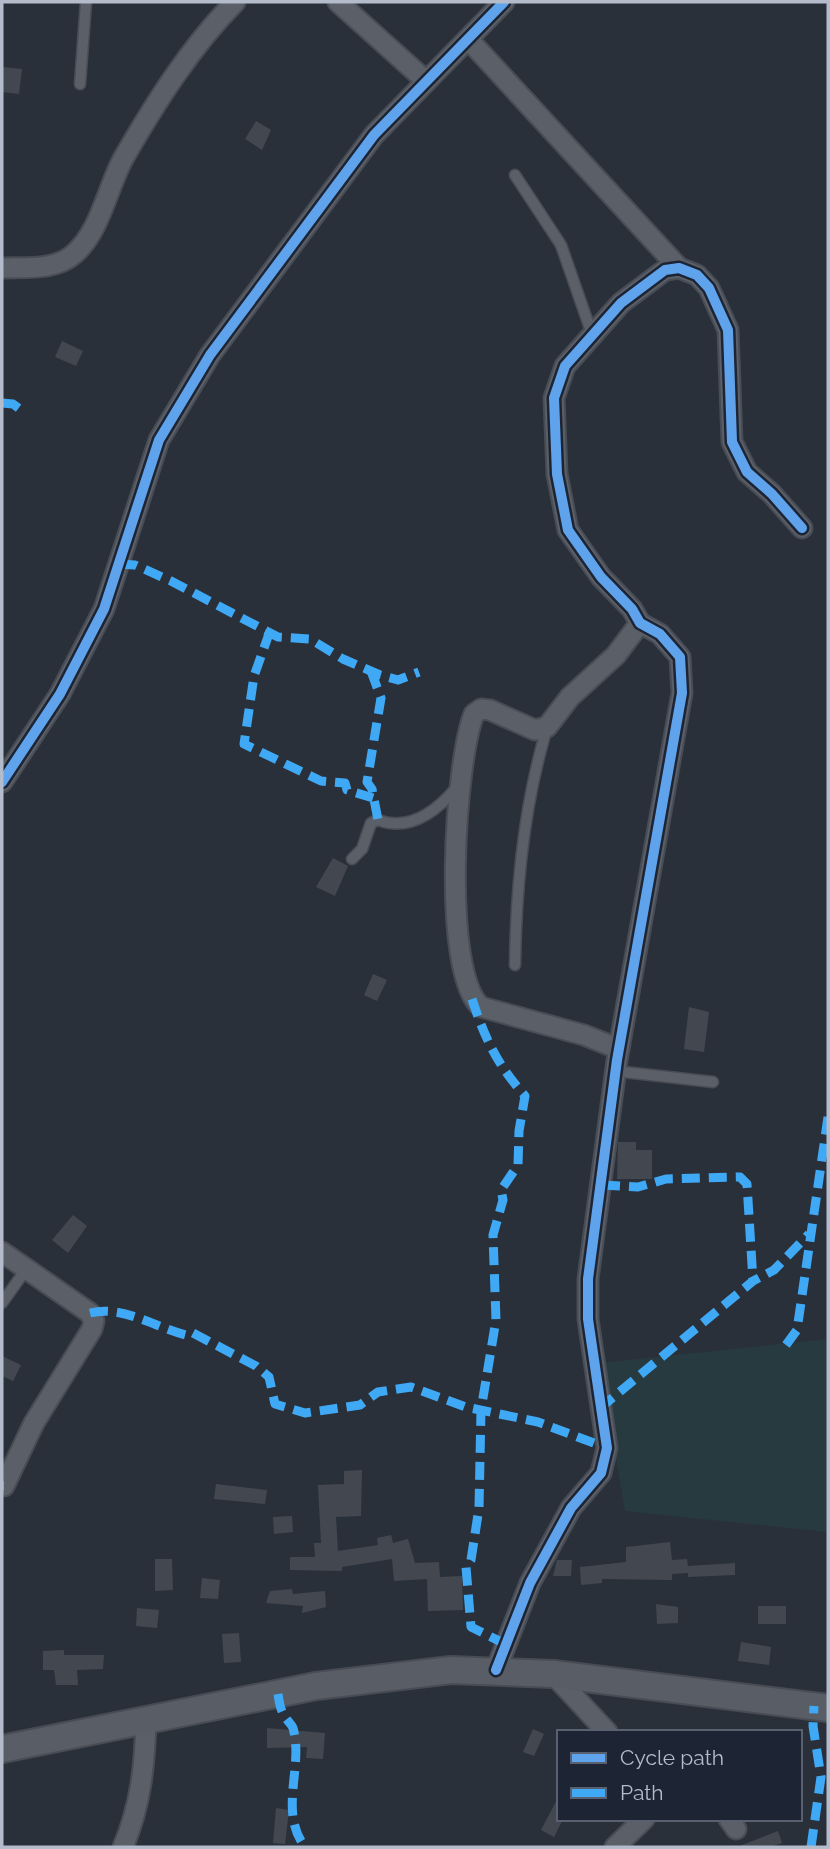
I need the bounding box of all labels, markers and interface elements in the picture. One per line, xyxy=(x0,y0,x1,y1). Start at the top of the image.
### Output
legend xyxy=(557,1730,802,1821)
text: Cycle path xyxy=(620,1745,724,1770)
text: Path xyxy=(620,1780,664,1805)

